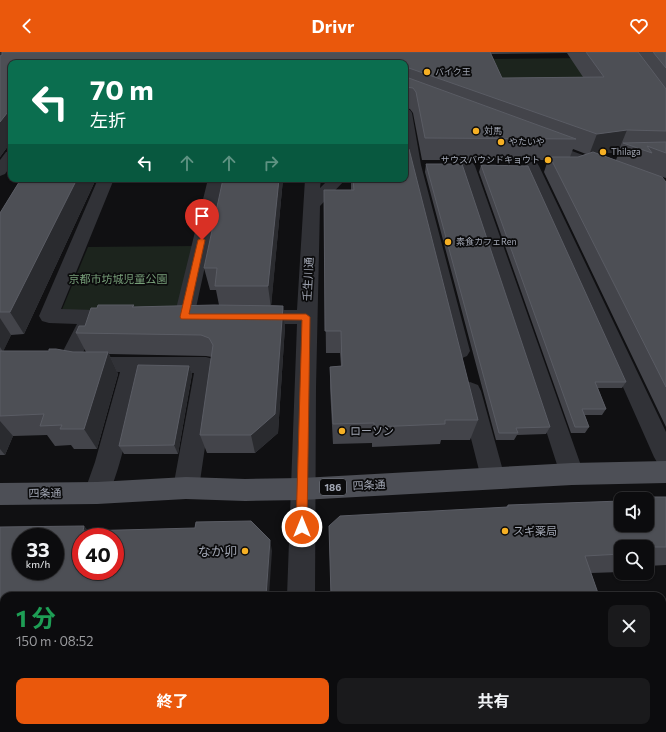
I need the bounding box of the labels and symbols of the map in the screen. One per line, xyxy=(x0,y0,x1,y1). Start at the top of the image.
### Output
place label: バイク王 xyxy=(435,66,471,77)
marker: バイク王 xyxy=(422,67,432,77)
place label: 対馬 xyxy=(484,125,502,136)
marker: 対馬 xyxy=(471,126,481,136)
place label: やたいや xyxy=(509,136,545,147)
marker: やたいや xyxy=(496,137,506,147)
place label: Thilaga xyxy=(611,146,641,157)
marker: Thilaga xyxy=(598,147,608,157)
place label: サウスバウンドキョウト xyxy=(441,154,540,165)
marker: サウスバウンドキョウト xyxy=(543,155,553,165)
pin xyxy=(185,199,219,240)
place label: 素食カフェRen xyxy=(456,236,517,247)
marker: 素食カフェRen xyxy=(443,237,453,247)
street label: 壬生川通 xyxy=(300,257,315,301)
park label: 京都市坊城児童公園 xyxy=(69,272,168,285)
place label: ローソン xyxy=(350,424,394,437)
marker: ローソン xyxy=(337,426,347,436)
street label: 四条通 xyxy=(352,477,386,492)
road number: 186 xyxy=(320,479,346,495)
street label: 四条通 xyxy=(28,486,62,499)
position arrow xyxy=(281,506,323,548)
place label: スギ薬局 xyxy=(513,524,557,537)
marker: スギ薬局 xyxy=(500,526,510,536)
speed limit sign: 40 xyxy=(72,528,124,580)
place label: なか卯 xyxy=(198,543,237,559)
marker: なか卯 xyxy=(240,546,250,556)

